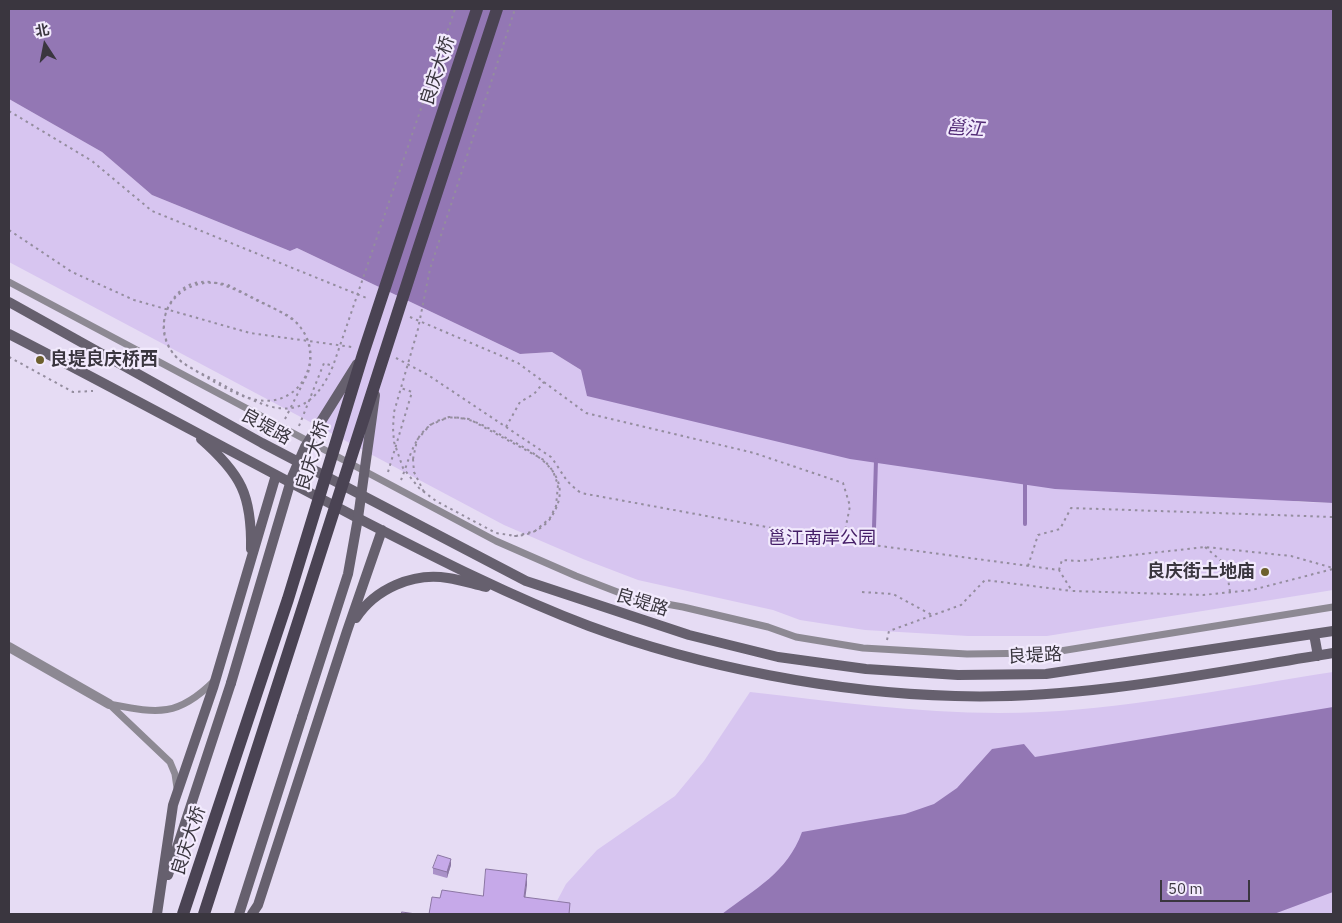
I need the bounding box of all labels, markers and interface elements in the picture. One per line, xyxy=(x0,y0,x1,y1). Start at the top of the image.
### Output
north arrow xyxy=(20,20,70,70)
text: 北 xyxy=(34,20,51,40)
street label: 良庆大桥 xyxy=(417,33,459,109)
water label: 邕江 xyxy=(945,116,985,142)
place label: 良堤良庆桥西 xyxy=(50,349,158,371)
marker: 良堤良庆桥西 xyxy=(34,354,46,366)
street label: 良堤路 xyxy=(237,404,295,450)
street label: 良庆大桥 xyxy=(292,418,334,494)
park label: 邕江南岸公园 xyxy=(768,528,876,550)
place label: 良庆街土地庙 xyxy=(1147,561,1255,583)
marker: 良庆街土地庙 xyxy=(1259,566,1271,578)
street label: 良堤路 xyxy=(613,585,671,621)
street label: 良堤路 xyxy=(1007,644,1063,668)
street label: 良庆大桥 xyxy=(168,803,210,879)
scale bar xyxy=(1162,870,1252,902)
text: 50 m xyxy=(1168,879,1203,898)

